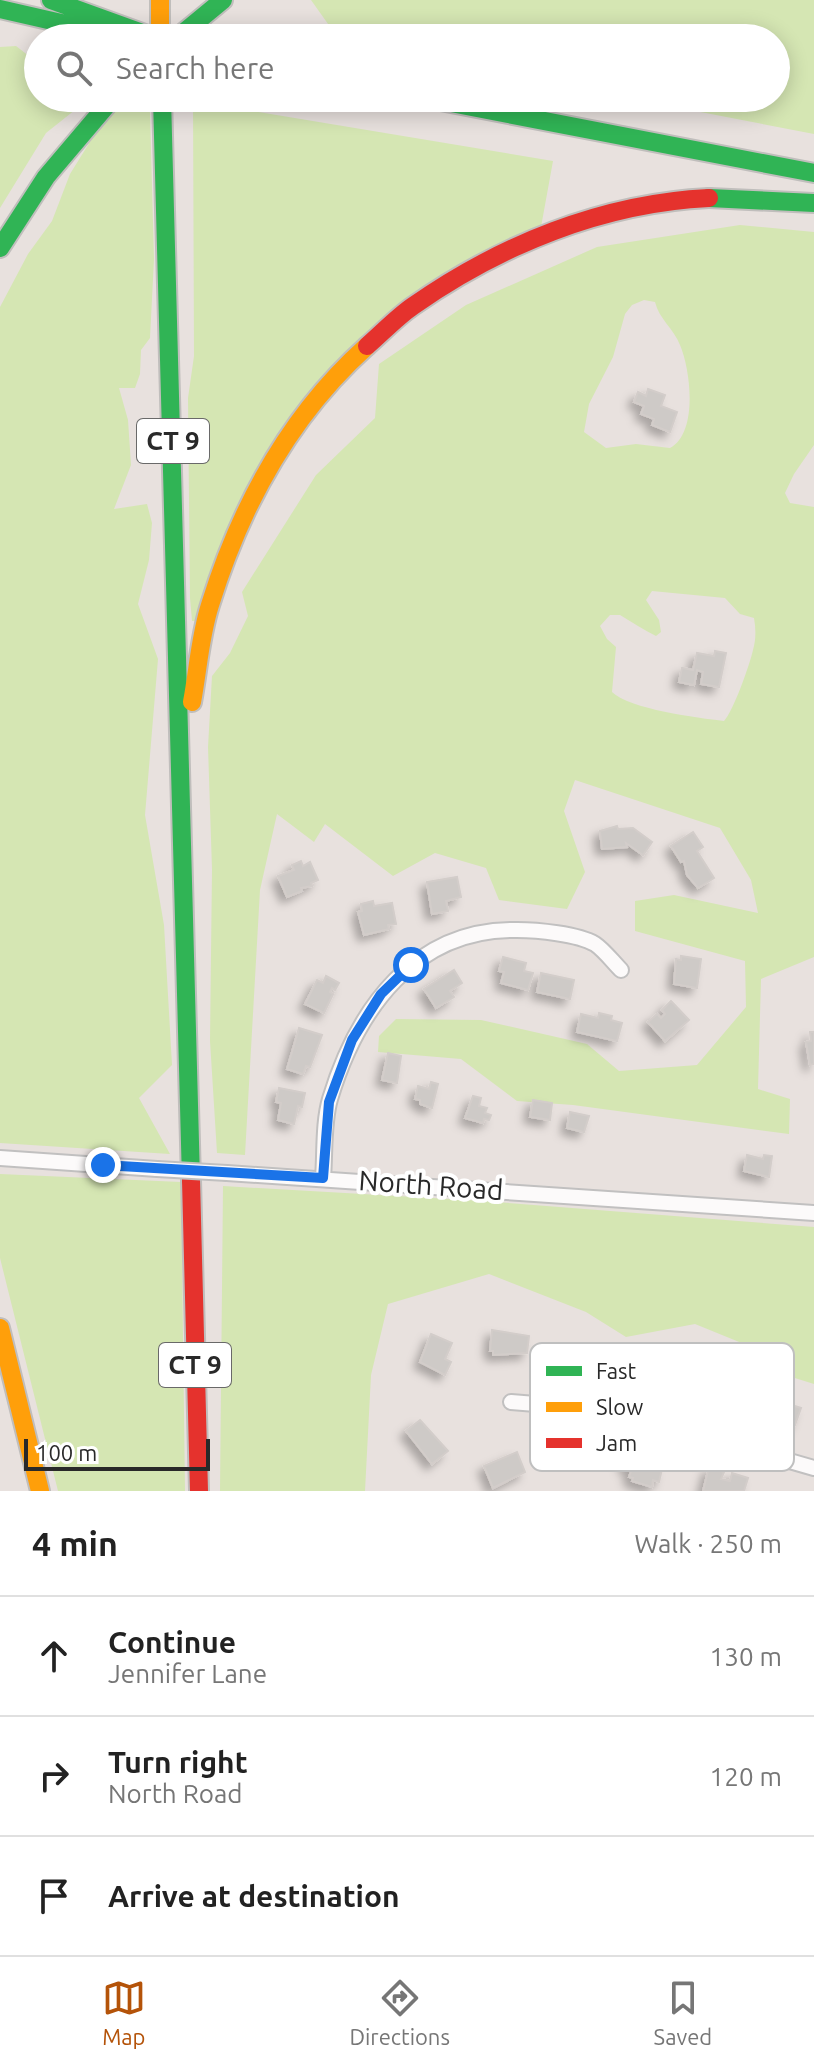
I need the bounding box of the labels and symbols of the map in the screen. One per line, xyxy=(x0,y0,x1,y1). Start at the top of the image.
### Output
road number: CT 9 xyxy=(137,419,209,463)
route start xyxy=(393,947,429,983)
route end xyxy=(85,1147,121,1183)
street label: North Road xyxy=(358,1164,504,1205)
road number: CT 9 xyxy=(159,1343,231,1387)
legend xyxy=(530,1343,794,1471)
text: Fast xyxy=(596,1358,637,1383)
text: Slow xyxy=(596,1394,643,1419)
text: Jam xyxy=(596,1430,637,1455)
scale bar xyxy=(24,1435,210,1471)

